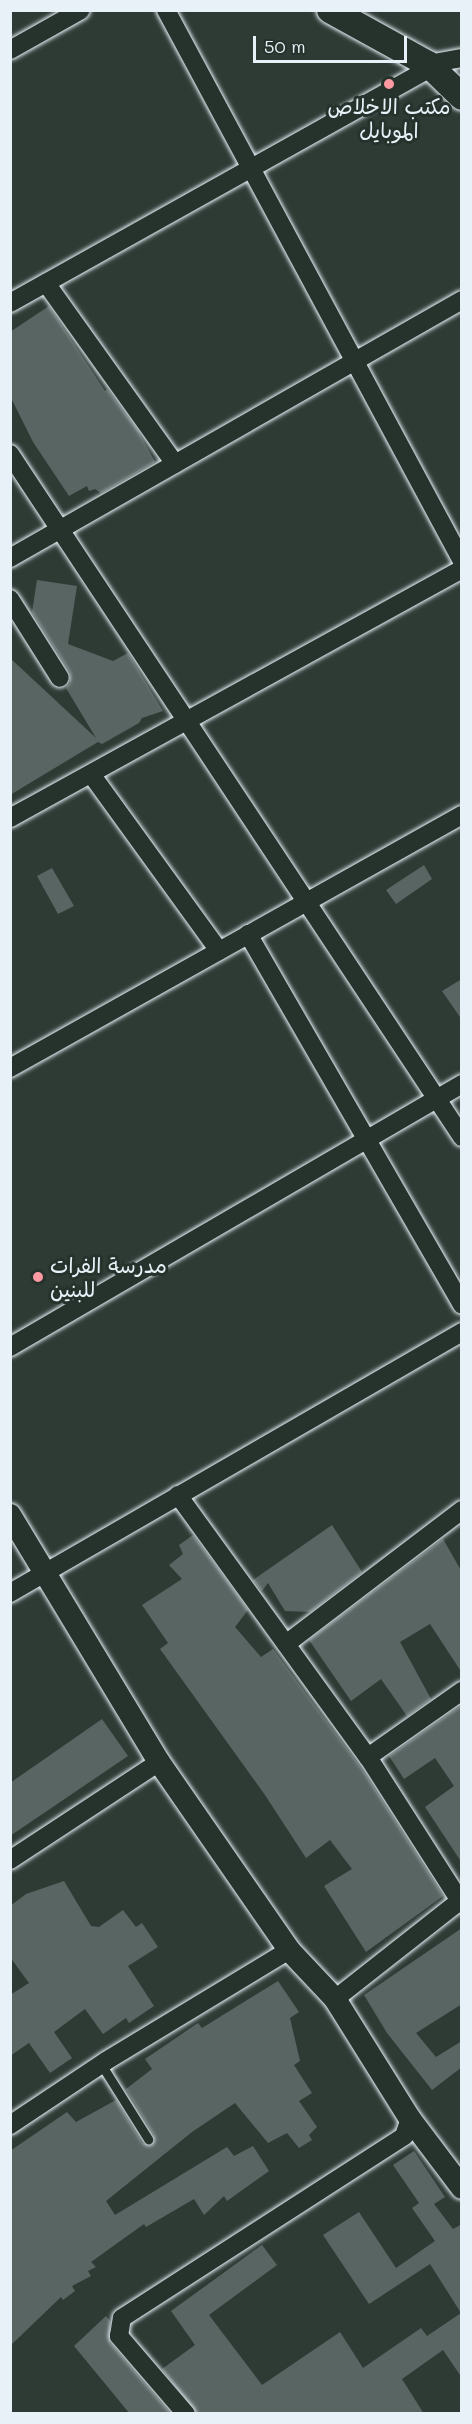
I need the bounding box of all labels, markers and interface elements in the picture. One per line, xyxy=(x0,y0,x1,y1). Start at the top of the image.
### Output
scale bar xyxy=(256,24,410,62)
text: 50 m xyxy=(264,34,306,58)
marker: مكتب الاخلاص الموبايل xyxy=(382,77,396,91)
place label: مكتب الاخلاص الموبايل xyxy=(327,93,451,143)
place label: مدرسة الفرات للبنين xyxy=(50,1252,167,1302)
marker: مدرسة الفرات للبنين xyxy=(31,1270,45,1284)

